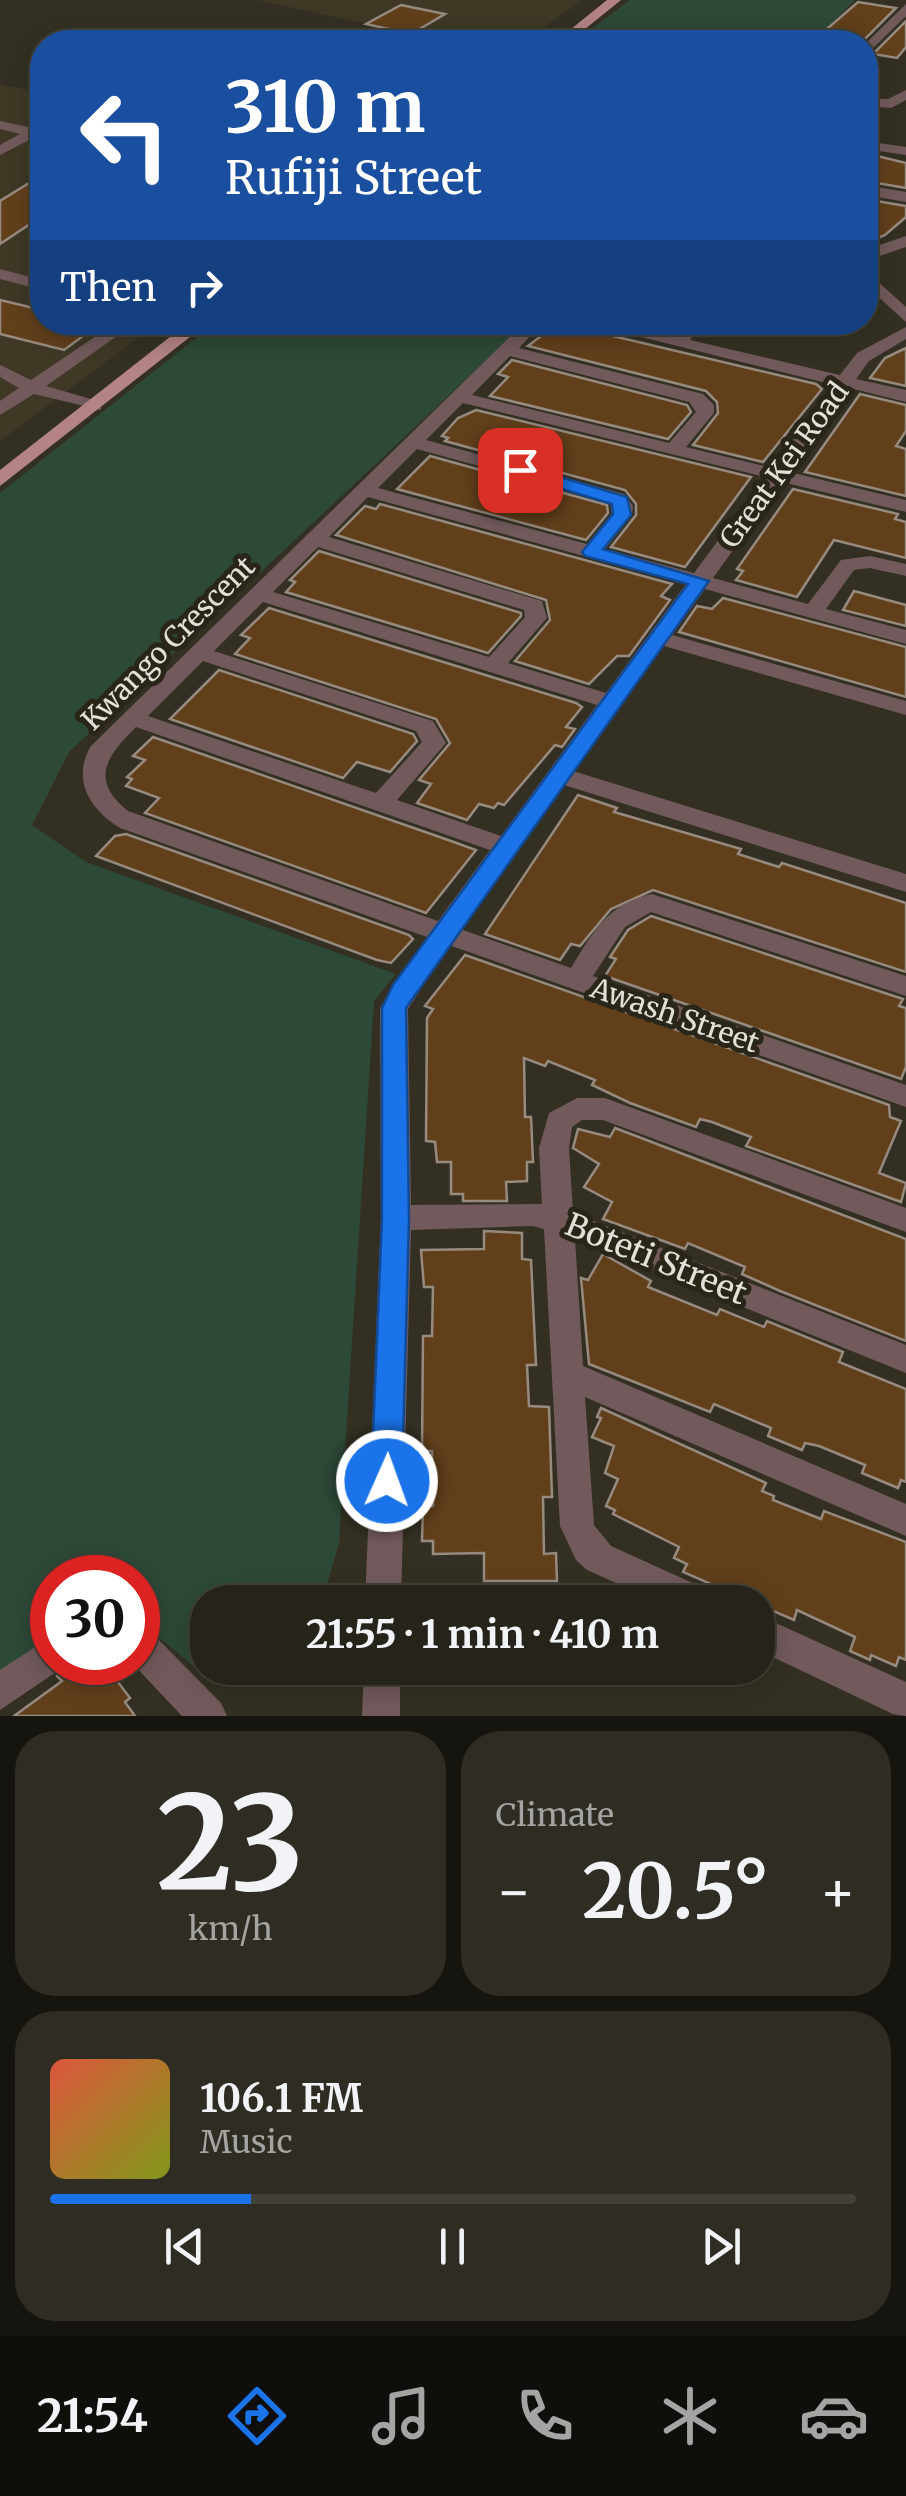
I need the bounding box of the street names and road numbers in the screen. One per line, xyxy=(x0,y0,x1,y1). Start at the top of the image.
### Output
street label: Great Kei Road xyxy=(712,375,856,555)
street label: Kwango Crescent xyxy=(74,549,262,737)
street label: Awash Street xyxy=(585,969,764,1061)
street label: Boteti Street xyxy=(560,1205,753,1314)

